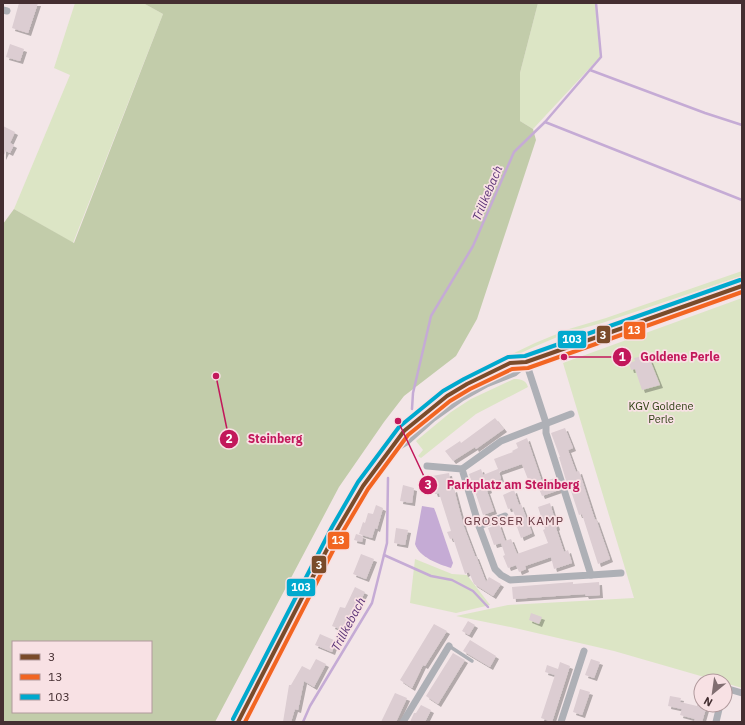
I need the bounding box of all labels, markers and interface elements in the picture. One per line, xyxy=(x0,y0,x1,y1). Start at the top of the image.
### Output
water label: Trillkebach xyxy=(469,163,505,223)
line badge: 13 xyxy=(623,321,646,340)
text: 13 xyxy=(627,323,641,337)
line badge: 3 xyxy=(596,325,611,344)
text: 3 xyxy=(600,328,606,342)
line badge: 103 xyxy=(557,330,587,349)
text: 103 xyxy=(562,332,582,346)
callout: Goldene Perle xyxy=(612,345,728,369)
text: 1 xyxy=(618,349,626,364)
text: Goldene Perle xyxy=(640,349,720,364)
park label: KGV Goldene Perle xyxy=(629,399,693,426)
callout: Steinberg xyxy=(219,427,310,451)
text: 2 xyxy=(225,431,233,446)
text: Steinberg xyxy=(248,431,303,446)
callout: Parkplatz am Steinberg xyxy=(418,473,587,497)
text: 3 xyxy=(424,477,432,492)
text: Parkplatz am Steinberg xyxy=(447,477,580,492)
district label: GROSSER KAMP xyxy=(464,513,564,528)
line badge: 13 xyxy=(327,531,350,550)
text: 13 xyxy=(331,533,345,547)
line badge: 3 xyxy=(311,555,327,574)
text: 3 xyxy=(316,558,322,572)
line badge: 103 xyxy=(286,578,316,597)
text: 103 xyxy=(291,580,311,594)
water label: Trillkebach xyxy=(328,594,368,653)
legend xyxy=(12,641,152,713)
text: 3 xyxy=(48,649,55,664)
text: 13 xyxy=(48,669,62,684)
north arrow xyxy=(693,673,733,713)
text: 103 xyxy=(48,689,70,704)
text: N xyxy=(701,694,715,710)

